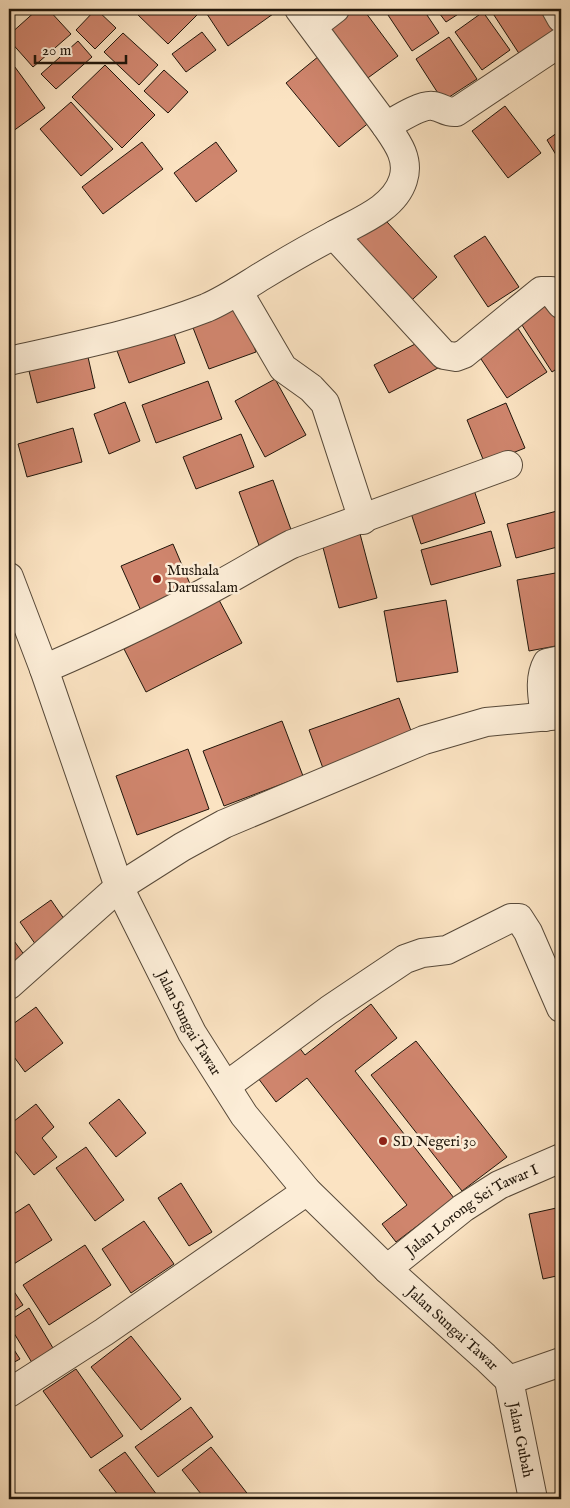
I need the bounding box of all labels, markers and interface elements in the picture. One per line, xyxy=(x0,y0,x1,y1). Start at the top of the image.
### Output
scale bar xyxy=(35,32,126,64)
text: 20 m xyxy=(42,41,72,60)
place label: Mushala Darussalam xyxy=(167,561,238,597)
marker: Mushala Darussalam xyxy=(151,573,163,585)
street label: Jalan Sungai Tawar xyxy=(151,966,226,1080)
place label: SD Negeri 30 xyxy=(393,1132,476,1151)
marker: SD Negeri 30 xyxy=(377,1135,389,1147)
street label: Jalan Lorong Sei Tawar I xyxy=(400,1160,542,1262)
street label: Jalan Sungai Tawar xyxy=(401,1281,503,1375)
street label: Jalan Gubah xyxy=(503,1399,537,1479)

